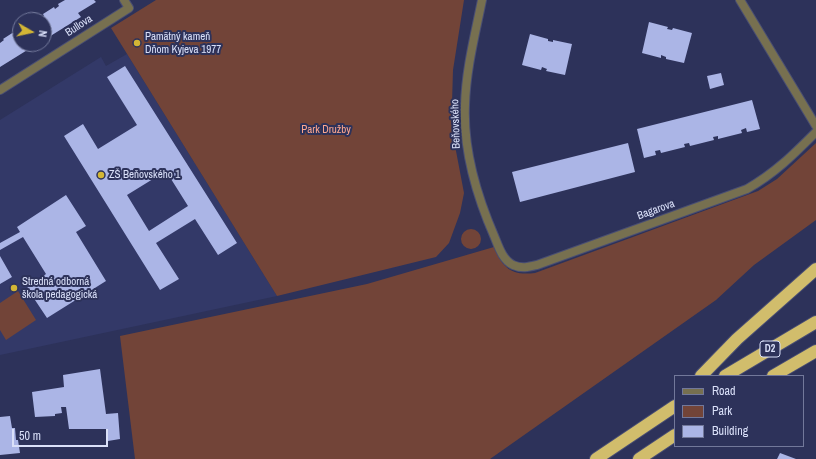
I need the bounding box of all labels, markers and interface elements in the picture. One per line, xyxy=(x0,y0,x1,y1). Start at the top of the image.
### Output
north arrow xyxy=(12,12,52,52)
street label: Bullova xyxy=(63,12,95,40)
text: N xyxy=(35,29,50,38)
place label: Pamätný kameň Dňom Kyjeva 1977 xyxy=(145,30,221,56)
marker: Pamätný kameň Dňom Kyjeva 1977 xyxy=(132,38,142,48)
street label: Beňovského xyxy=(449,99,463,149)
park label: Park Družby xyxy=(301,123,351,137)
place label: ZŠ Beňovského 1 xyxy=(109,168,180,182)
marker: ZŠ Beňovského 1 xyxy=(96,170,106,180)
street label: Bagarova xyxy=(636,197,676,223)
place label: Stredná odborná škola pedagogická xyxy=(22,275,97,301)
marker: Stredná odborná škola pedagogická xyxy=(9,283,19,293)
road number: D2 xyxy=(760,341,780,357)
legend xyxy=(674,375,804,447)
text: Road xyxy=(712,383,736,399)
text: Park xyxy=(712,403,732,419)
scale bar xyxy=(14,421,110,447)
text: Building xyxy=(712,423,748,439)
text: 50 m xyxy=(19,428,41,444)

